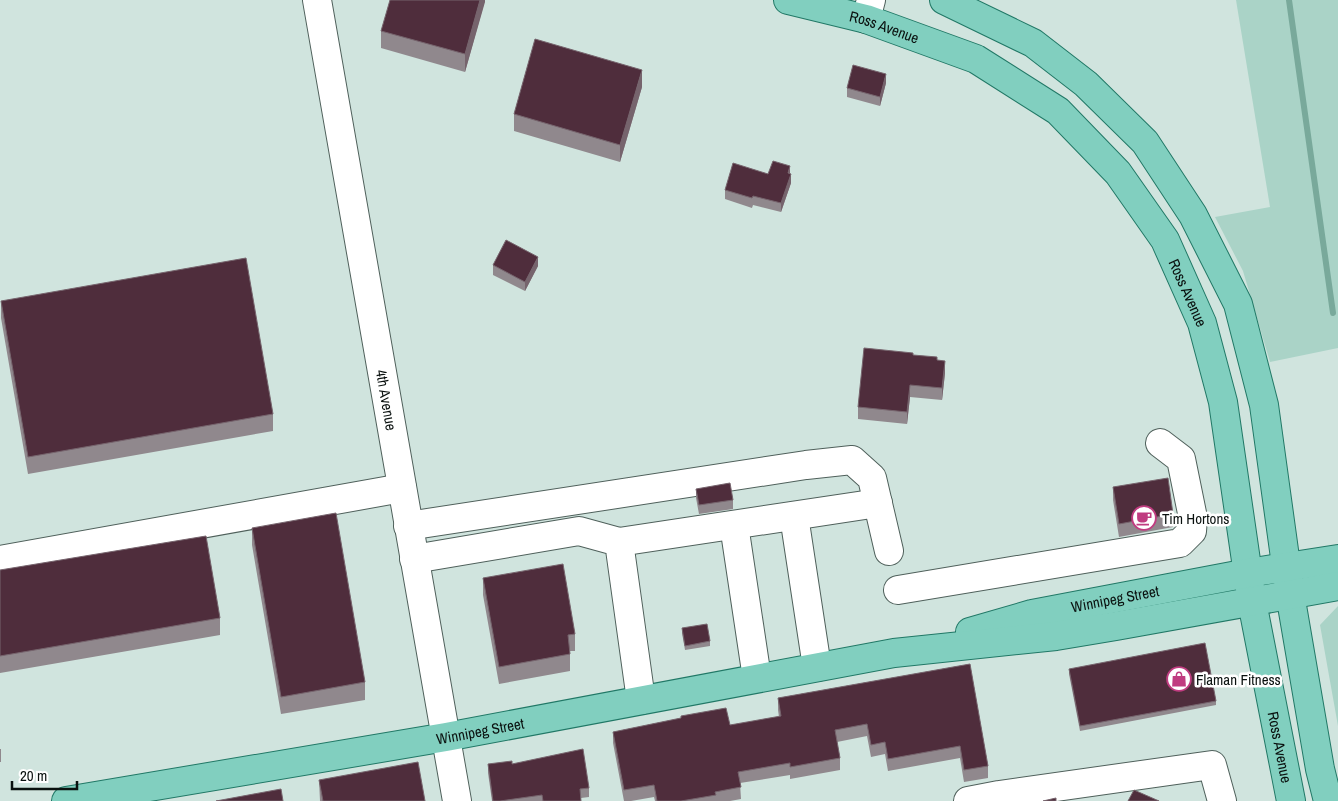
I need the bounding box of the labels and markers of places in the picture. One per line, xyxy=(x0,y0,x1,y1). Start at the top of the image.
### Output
cafe icon: Tim Hortons xyxy=(1131,505,1157,531)
place label: Tim Hortons xyxy=(1162,508,1229,529)
shop icon: Flaman Fitness xyxy=(1166,666,1192,692)
place label: Flaman Fitness xyxy=(1196,669,1281,690)

